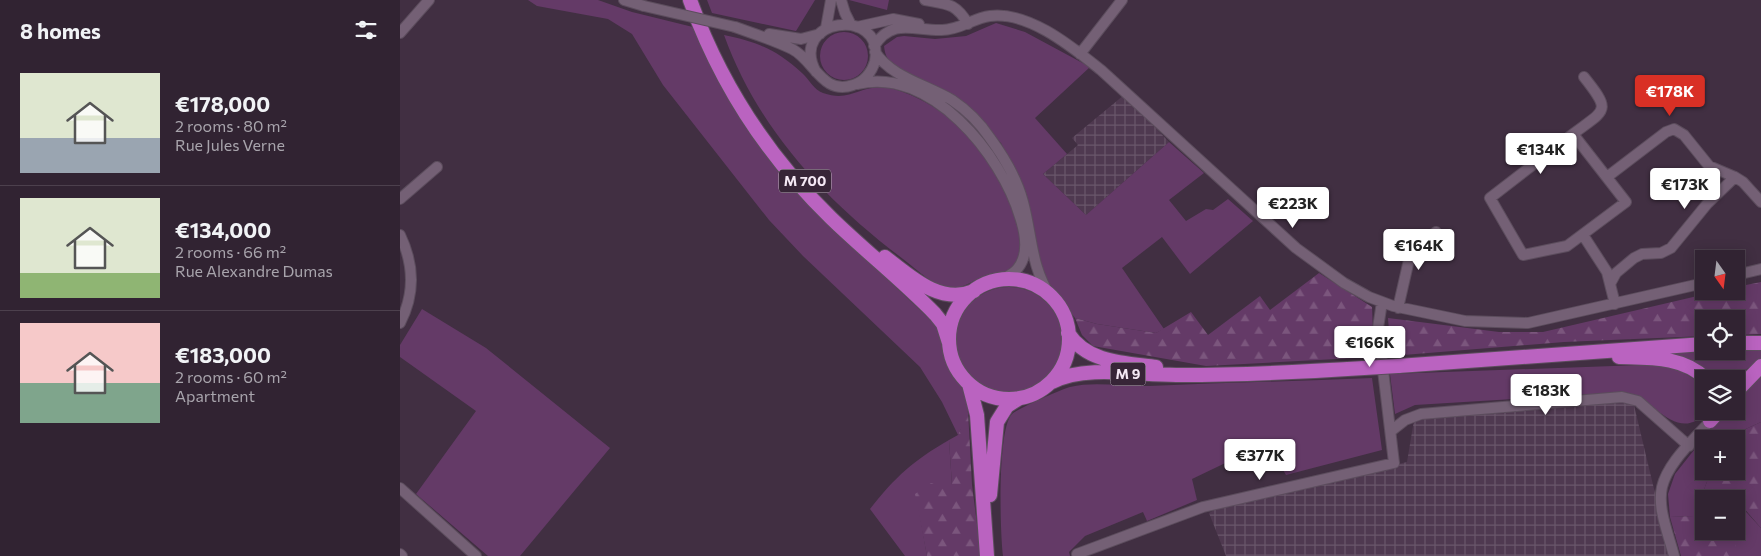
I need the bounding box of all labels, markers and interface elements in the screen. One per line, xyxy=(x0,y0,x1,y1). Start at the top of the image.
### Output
icon: filters xyxy=(352,16,380,44)
text: 8 homes xyxy=(20,18,101,43)
pin: €178K xyxy=(1635,74,1705,117)
text: €178K xyxy=(1646,81,1694,100)
text: €178,000 xyxy=(175,91,270,116)
icon: home xyxy=(60,93,120,153)
text: 2 rooms · 80 m² xyxy=(175,116,287,135)
pin: €134K xyxy=(1506,132,1576,175)
text: Rue Jules Verne xyxy=(175,135,285,154)
text: €134K xyxy=(1517,139,1565,158)
pin: €173K xyxy=(1650,168,1720,210)
road number: M 700 xyxy=(779,170,831,192)
text: €173K xyxy=(1661,174,1709,193)
pin: €223K xyxy=(1258,186,1328,229)
text: €223K xyxy=(1268,193,1318,212)
text: €134,000 xyxy=(175,217,271,242)
icon: home xyxy=(60,218,120,278)
pin: €164K xyxy=(1384,228,1454,271)
text: €164K xyxy=(1394,235,1444,254)
text: 2 rooms · 66 m² xyxy=(175,242,286,261)
north arrow xyxy=(1695,250,1745,300)
map controls xyxy=(1695,250,1745,540)
text: Rue Alexandre Dumas xyxy=(175,261,333,280)
button: locate xyxy=(1695,310,1745,360)
pin: €166K xyxy=(1335,326,1405,368)
text: €166K xyxy=(1345,332,1395,351)
text: €183,000 xyxy=(175,342,271,367)
icon: home xyxy=(60,343,120,403)
road number: M 9 xyxy=(1110,362,1146,386)
text: 2 rooms · 60 m² xyxy=(175,367,287,386)
button: layers xyxy=(1695,370,1745,420)
pin: €183K xyxy=(1511,374,1581,416)
text: €183K xyxy=(1522,380,1570,399)
text: Apartment xyxy=(175,386,255,405)
button: + xyxy=(1695,430,1745,480)
pin: €377K xyxy=(1225,438,1295,481)
text: €377K xyxy=(1235,445,1285,464)
button: − xyxy=(1695,490,1745,540)

